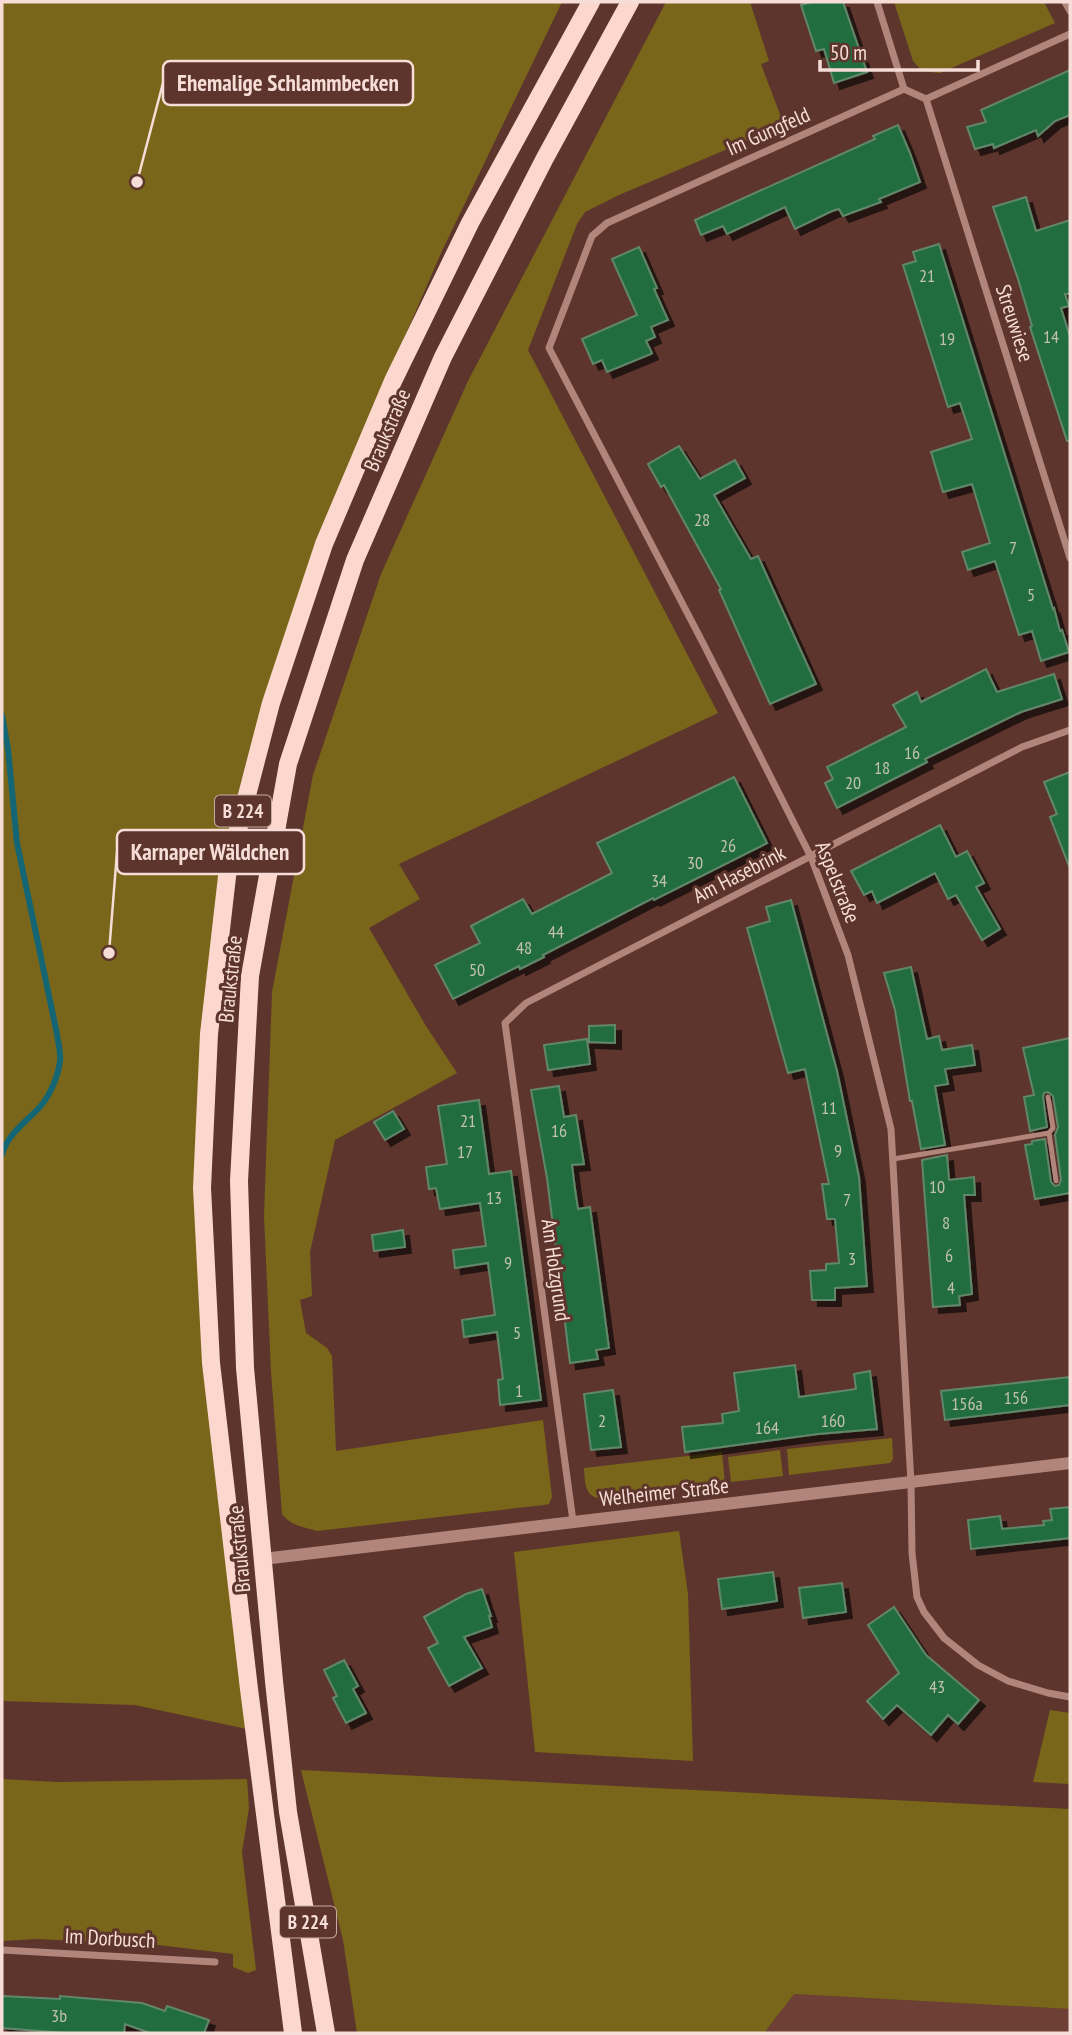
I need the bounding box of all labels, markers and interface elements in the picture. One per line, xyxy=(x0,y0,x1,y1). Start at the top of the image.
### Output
scale bar xyxy=(820,28,978,72)
text: 50 m xyxy=(830,39,867,66)
callout: Ehemalige Schlammbecken xyxy=(163,61,413,105)
text: Ehemalige Schlammbecken xyxy=(177,68,399,97)
street label: Im Gungfeld xyxy=(722,101,814,161)
house number: 21 xyxy=(919,264,935,287)
street label: Streuwiese xyxy=(990,281,1040,365)
house number: 14 xyxy=(1043,325,1059,348)
house number: 19 xyxy=(939,327,955,350)
street label: Braukstraße xyxy=(358,385,416,475)
house number: 28 xyxy=(694,508,710,531)
house number: 7 xyxy=(1009,536,1017,559)
house number: 5 xyxy=(1027,583,1035,606)
house number: 16 xyxy=(904,741,920,764)
house number: 18 xyxy=(874,756,890,779)
house number: 20 xyxy=(845,771,861,794)
road number: B 224 xyxy=(215,796,271,826)
callout: Karnaper Wäldchen xyxy=(117,830,304,874)
house number: 26 xyxy=(720,834,736,857)
text: Karnaper Wäldchen xyxy=(131,837,289,866)
street label: Aspelstraße xyxy=(809,837,867,927)
street label: Am Hasebrink xyxy=(688,839,790,909)
house number: 30 xyxy=(687,851,703,874)
house number: 34 xyxy=(651,869,667,892)
house number: 44 xyxy=(548,920,564,943)
street label: Braukstraße xyxy=(212,934,248,1024)
house number: 48 xyxy=(516,936,532,959)
house number: 50 xyxy=(469,958,485,981)
house number: 11 xyxy=(821,1096,837,1119)
house number: 21 xyxy=(460,1109,476,1132)
house number: 16 xyxy=(551,1119,567,1142)
house number: 9 xyxy=(834,1139,842,1162)
house number: 17 xyxy=(457,1140,473,1163)
house number: 10 xyxy=(929,1175,945,1198)
house number: 13 xyxy=(486,1186,502,1209)
house number: 7 xyxy=(843,1188,851,1211)
house number: 8 xyxy=(942,1211,950,1234)
street label: Am Holzgrund xyxy=(535,1217,577,1323)
house number: 6 xyxy=(945,1244,953,1267)
house number: 3 xyxy=(848,1247,856,1270)
house number: 9 xyxy=(504,1251,512,1274)
house number: 4 xyxy=(947,1276,955,1299)
house number: 5 xyxy=(513,1321,521,1344)
house number: 1 xyxy=(515,1379,523,1402)
house number: 156 xyxy=(1004,1386,1028,1409)
house number: 156a xyxy=(951,1392,983,1415)
house number: 2 xyxy=(598,1409,606,1432)
house number: 160 xyxy=(821,1409,845,1432)
house number: 164 xyxy=(755,1416,779,1439)
street label: Welheimer Straße xyxy=(598,1472,730,1512)
street label: Braukstraße xyxy=(222,1504,256,1594)
house number: 43 xyxy=(929,1675,945,1698)
road number: B 224 xyxy=(280,1906,336,1938)
street label: Im Dorbusch xyxy=(64,1922,156,1954)
house number: 3b xyxy=(51,2004,67,2027)

